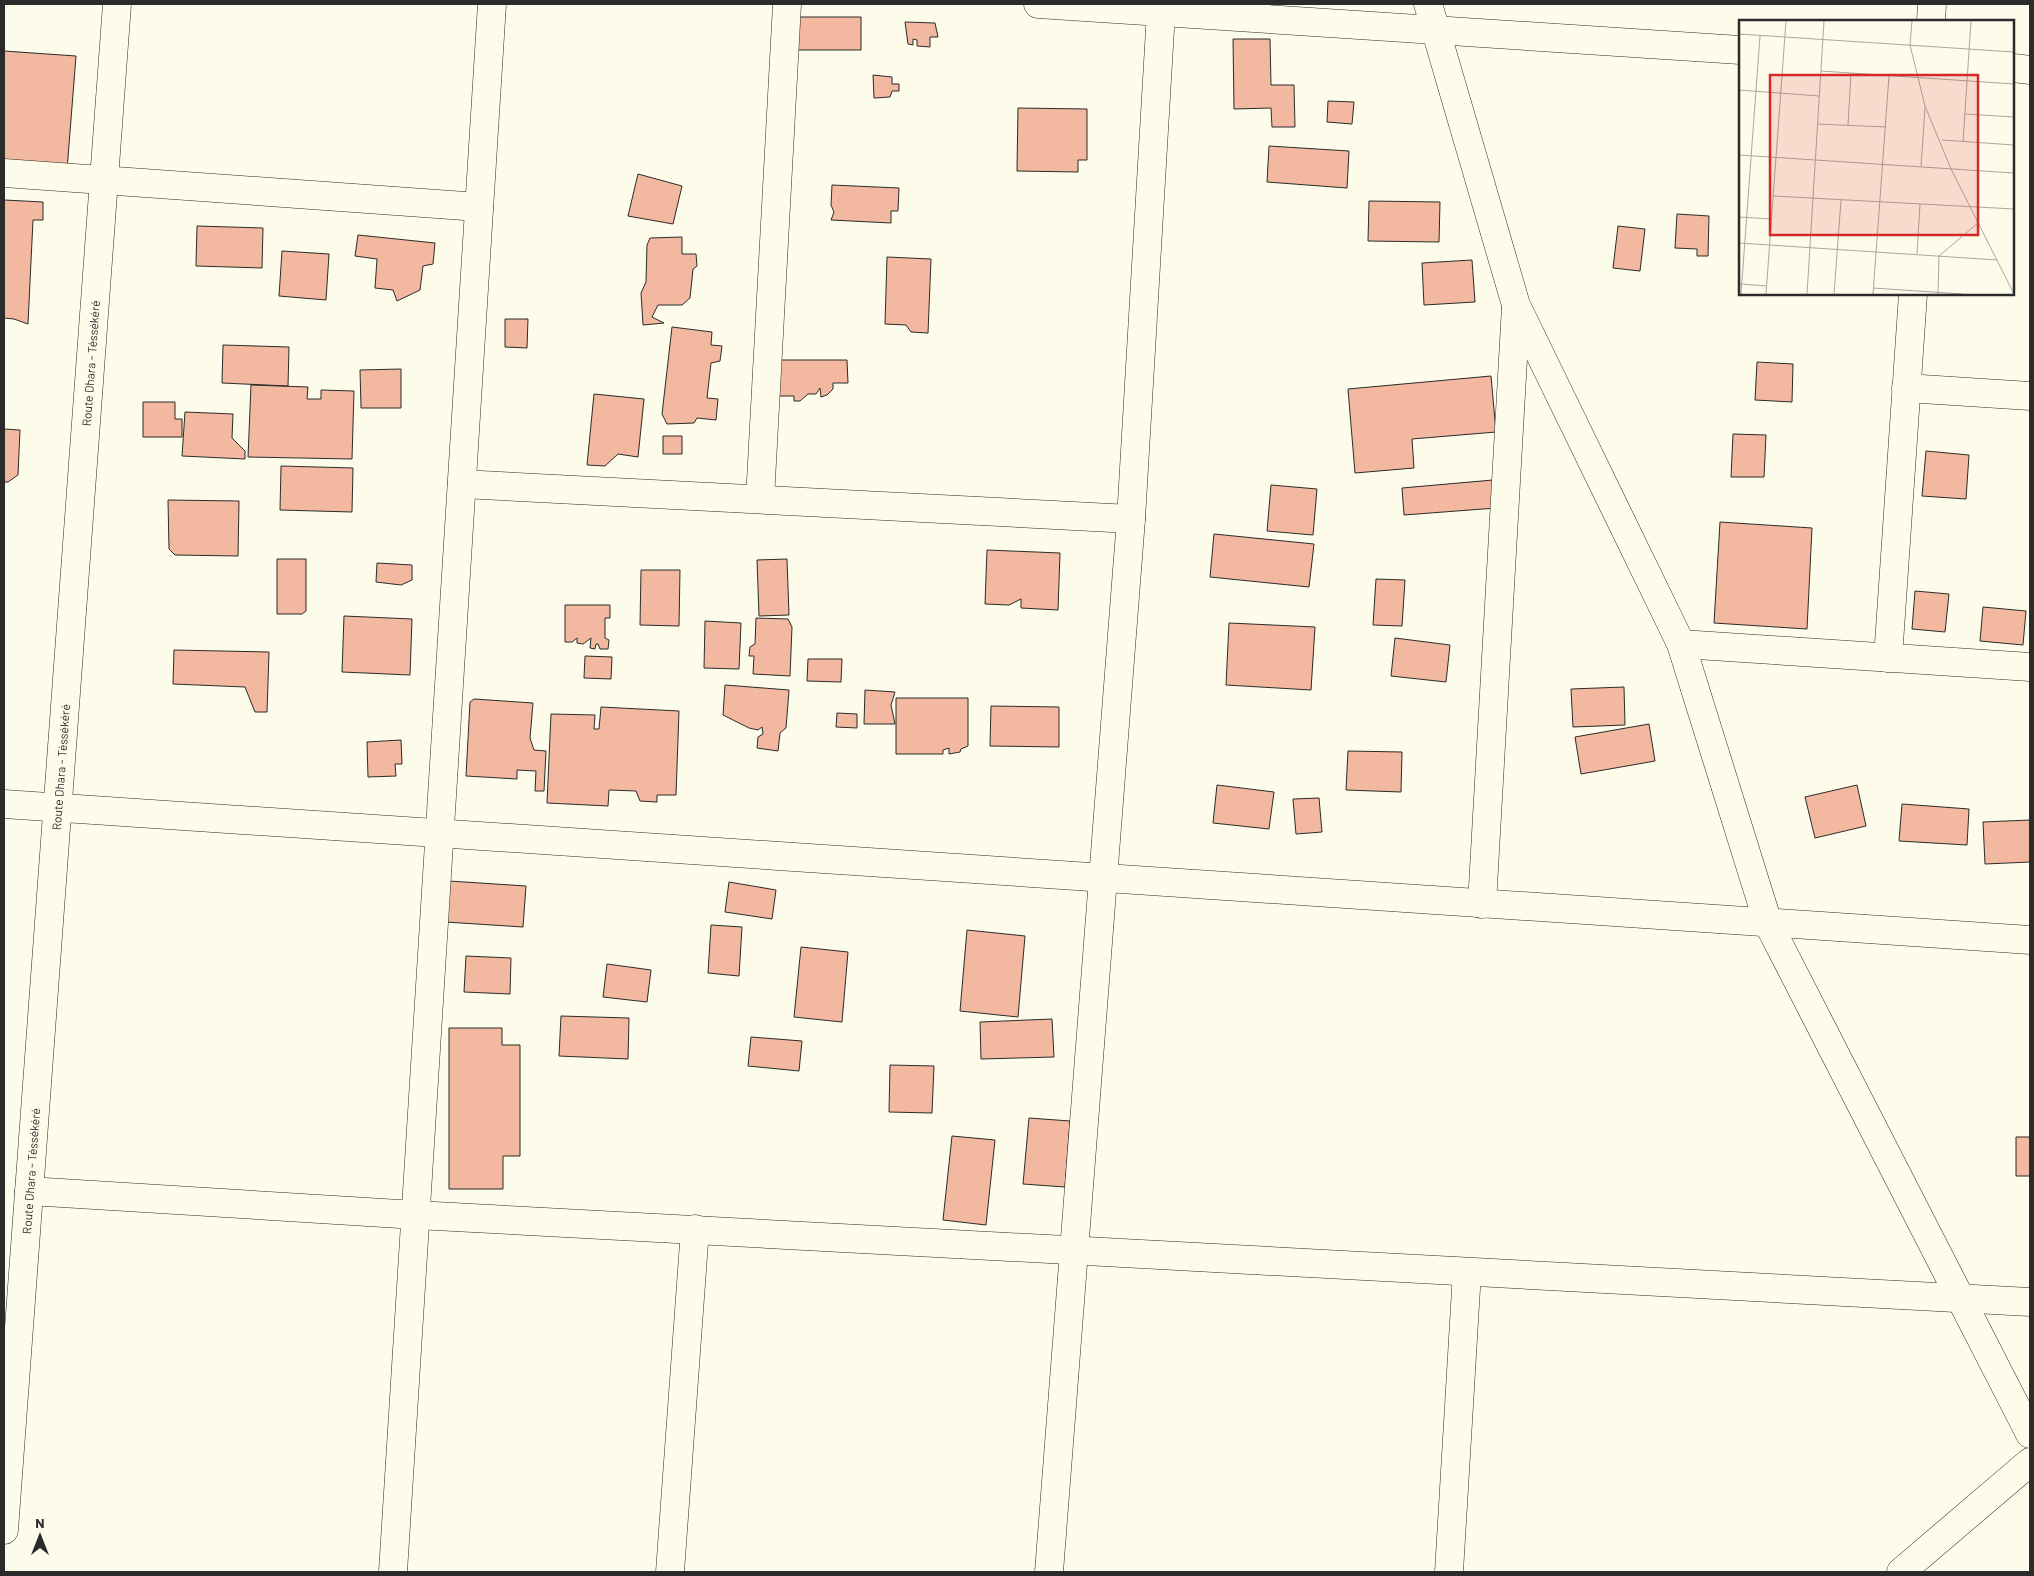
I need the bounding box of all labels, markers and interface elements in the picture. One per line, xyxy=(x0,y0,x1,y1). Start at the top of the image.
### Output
inset map xyxy=(1739,20,2014,295)
street label: Route Dhara - Téssékéré xyxy=(79,300,102,427)
street label: Route Dhara - Téssékéré xyxy=(49,704,72,831)
street label: Route Dhara - Téssékéré xyxy=(19,1107,42,1235)
north arrow xyxy=(15,1511,65,1561)
text: N xyxy=(35,1514,45,1531)

